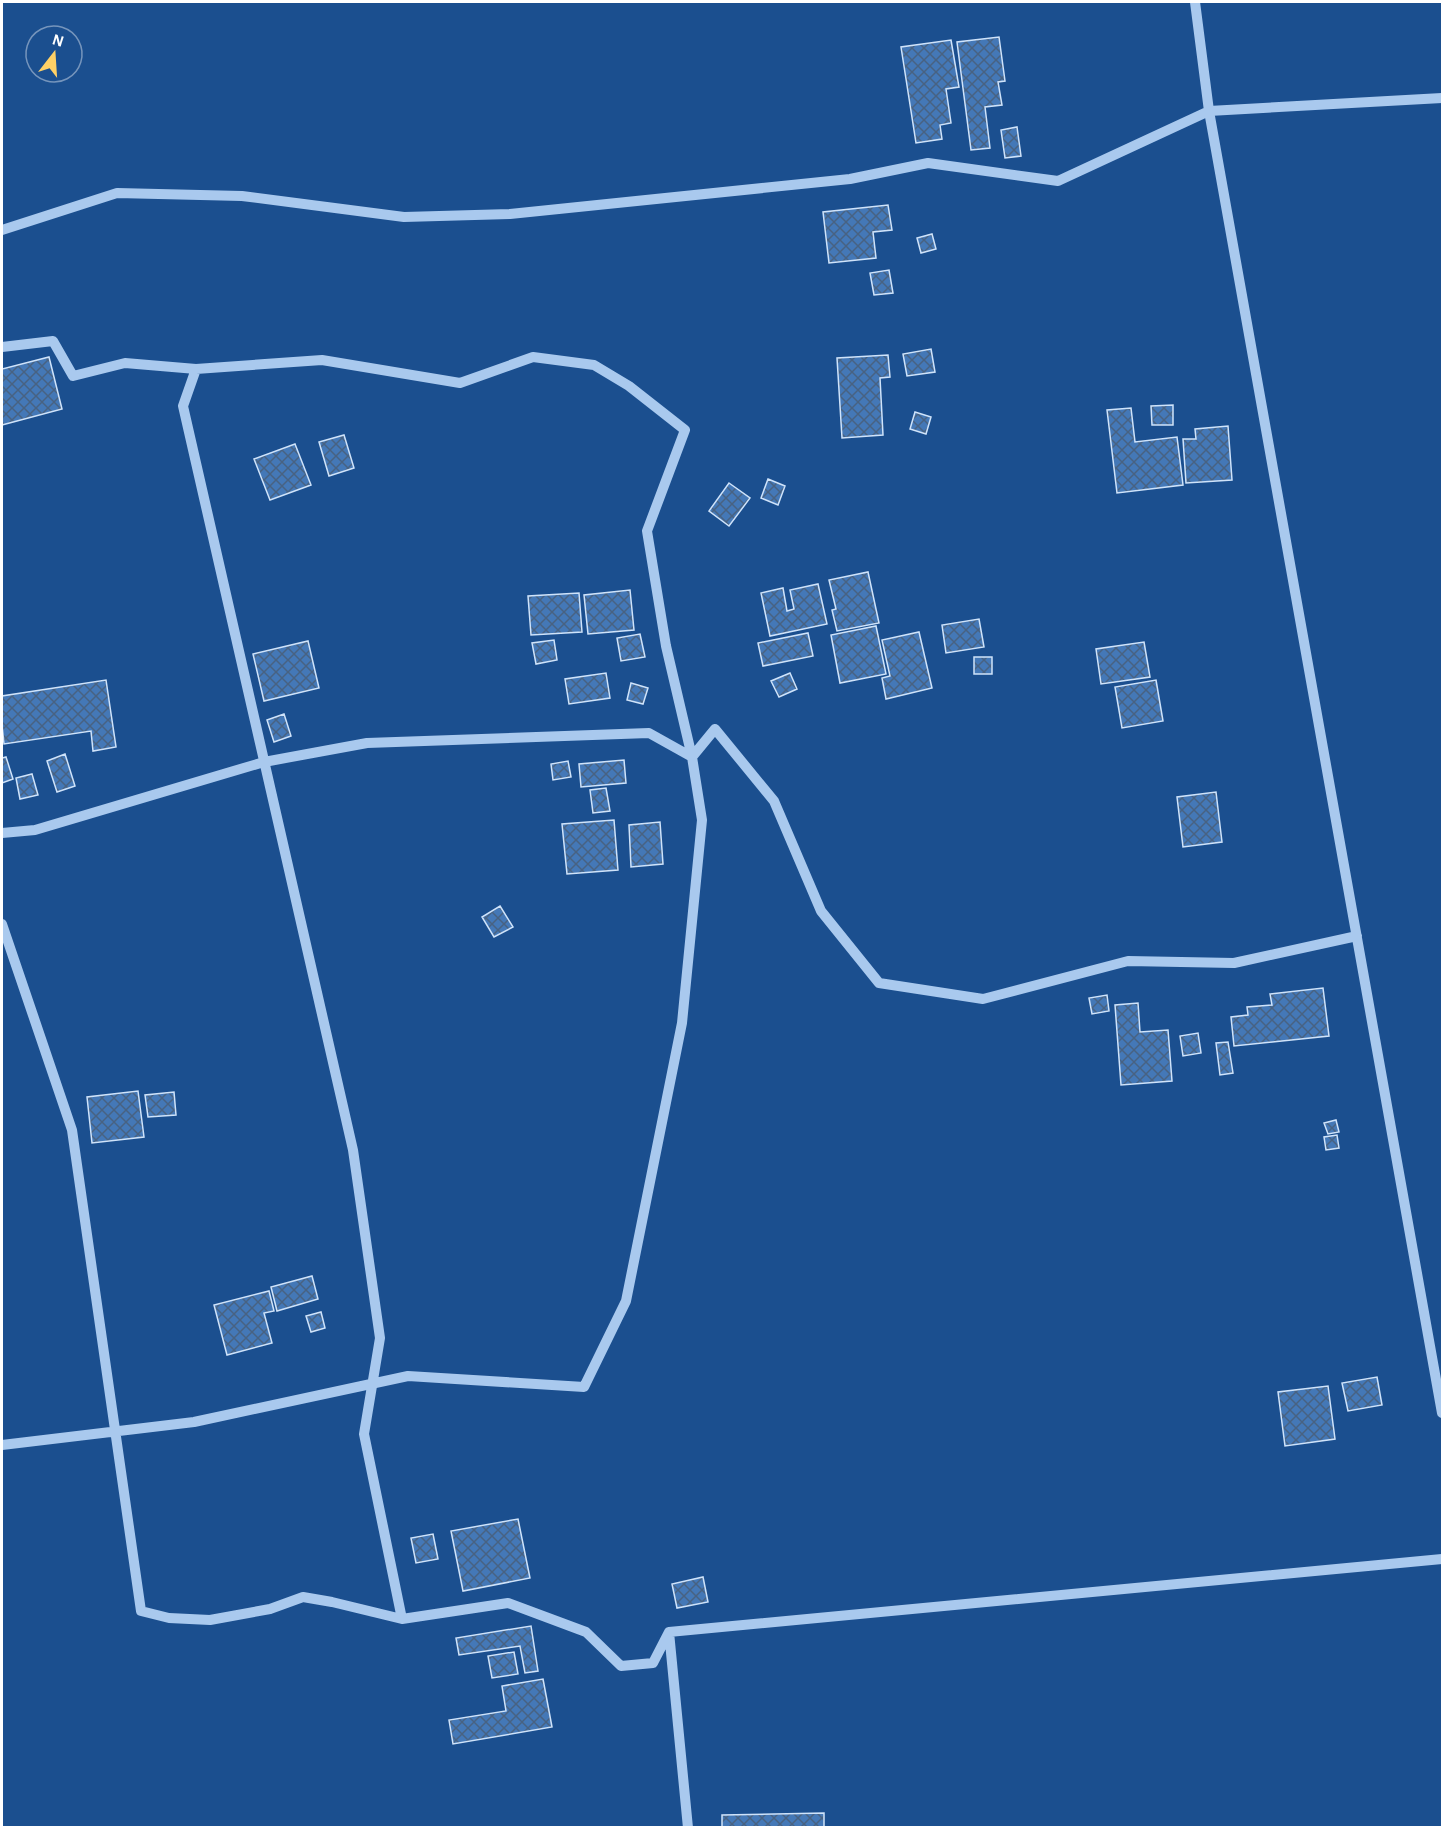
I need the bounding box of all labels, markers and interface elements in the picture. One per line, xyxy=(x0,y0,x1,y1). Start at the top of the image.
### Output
north arrow xyxy=(24,24,84,84)
text: N xyxy=(50,31,66,50)

